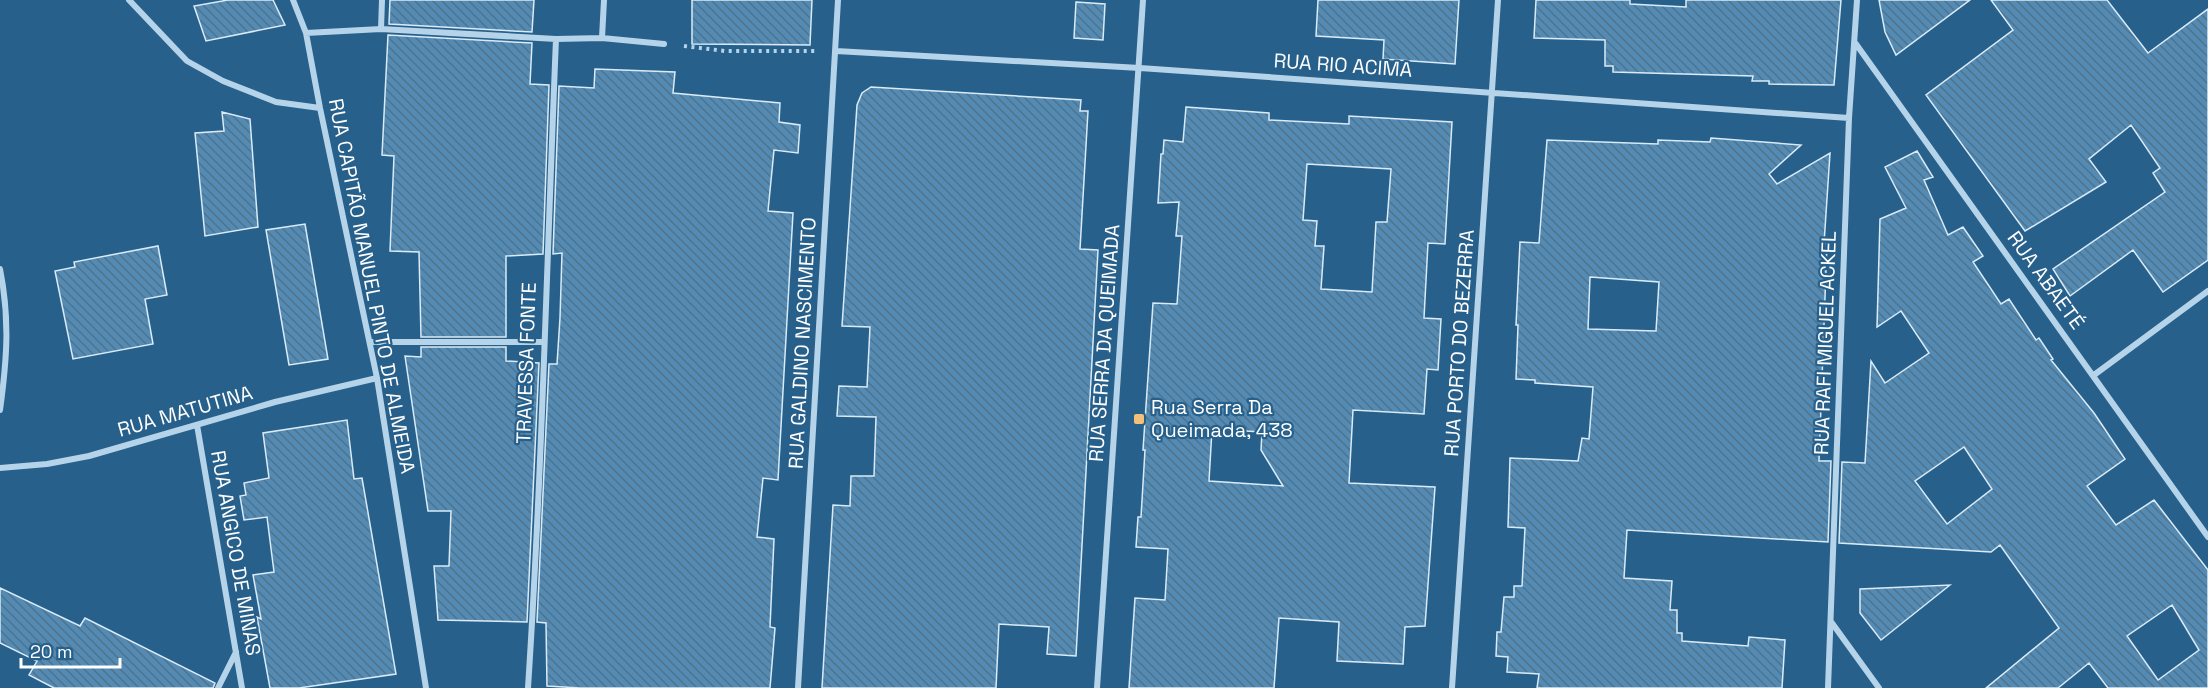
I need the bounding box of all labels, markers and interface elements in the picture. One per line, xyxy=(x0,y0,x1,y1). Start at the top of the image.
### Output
street label: RUA RIO ACIMA xyxy=(1273,47,1414,83)
street label: RUA CAPITÃO MANUEL PINTO DE ALMEIDA xyxy=(323,96,421,476)
street label: RUA GALDINO NASCIMENTO xyxy=(782,217,822,469)
street label: RUA SERRA DA QUEIMADA xyxy=(1083,223,1125,463)
street label: RUA ABAETÉ xyxy=(2002,226,2090,334)
street label: RUA PORTO DO BEZERRA xyxy=(1438,228,1480,457)
street label: RUA RAFI MIGUEL ACKEL xyxy=(1808,231,1842,455)
street label: TRAVESSA FONTE xyxy=(510,282,542,444)
street label: RUA MATUTINA xyxy=(115,379,256,443)
place label: Rua Serra Da Queimada, 438 xyxy=(1151,394,1293,443)
marker: Rua Serra Da Queimada, 438 xyxy=(1132,412,1146,426)
street label: RUA ANGICO DE MINAS xyxy=(205,448,267,658)
scale bar xyxy=(21,631,120,669)
text: 20 m xyxy=(30,640,73,663)

